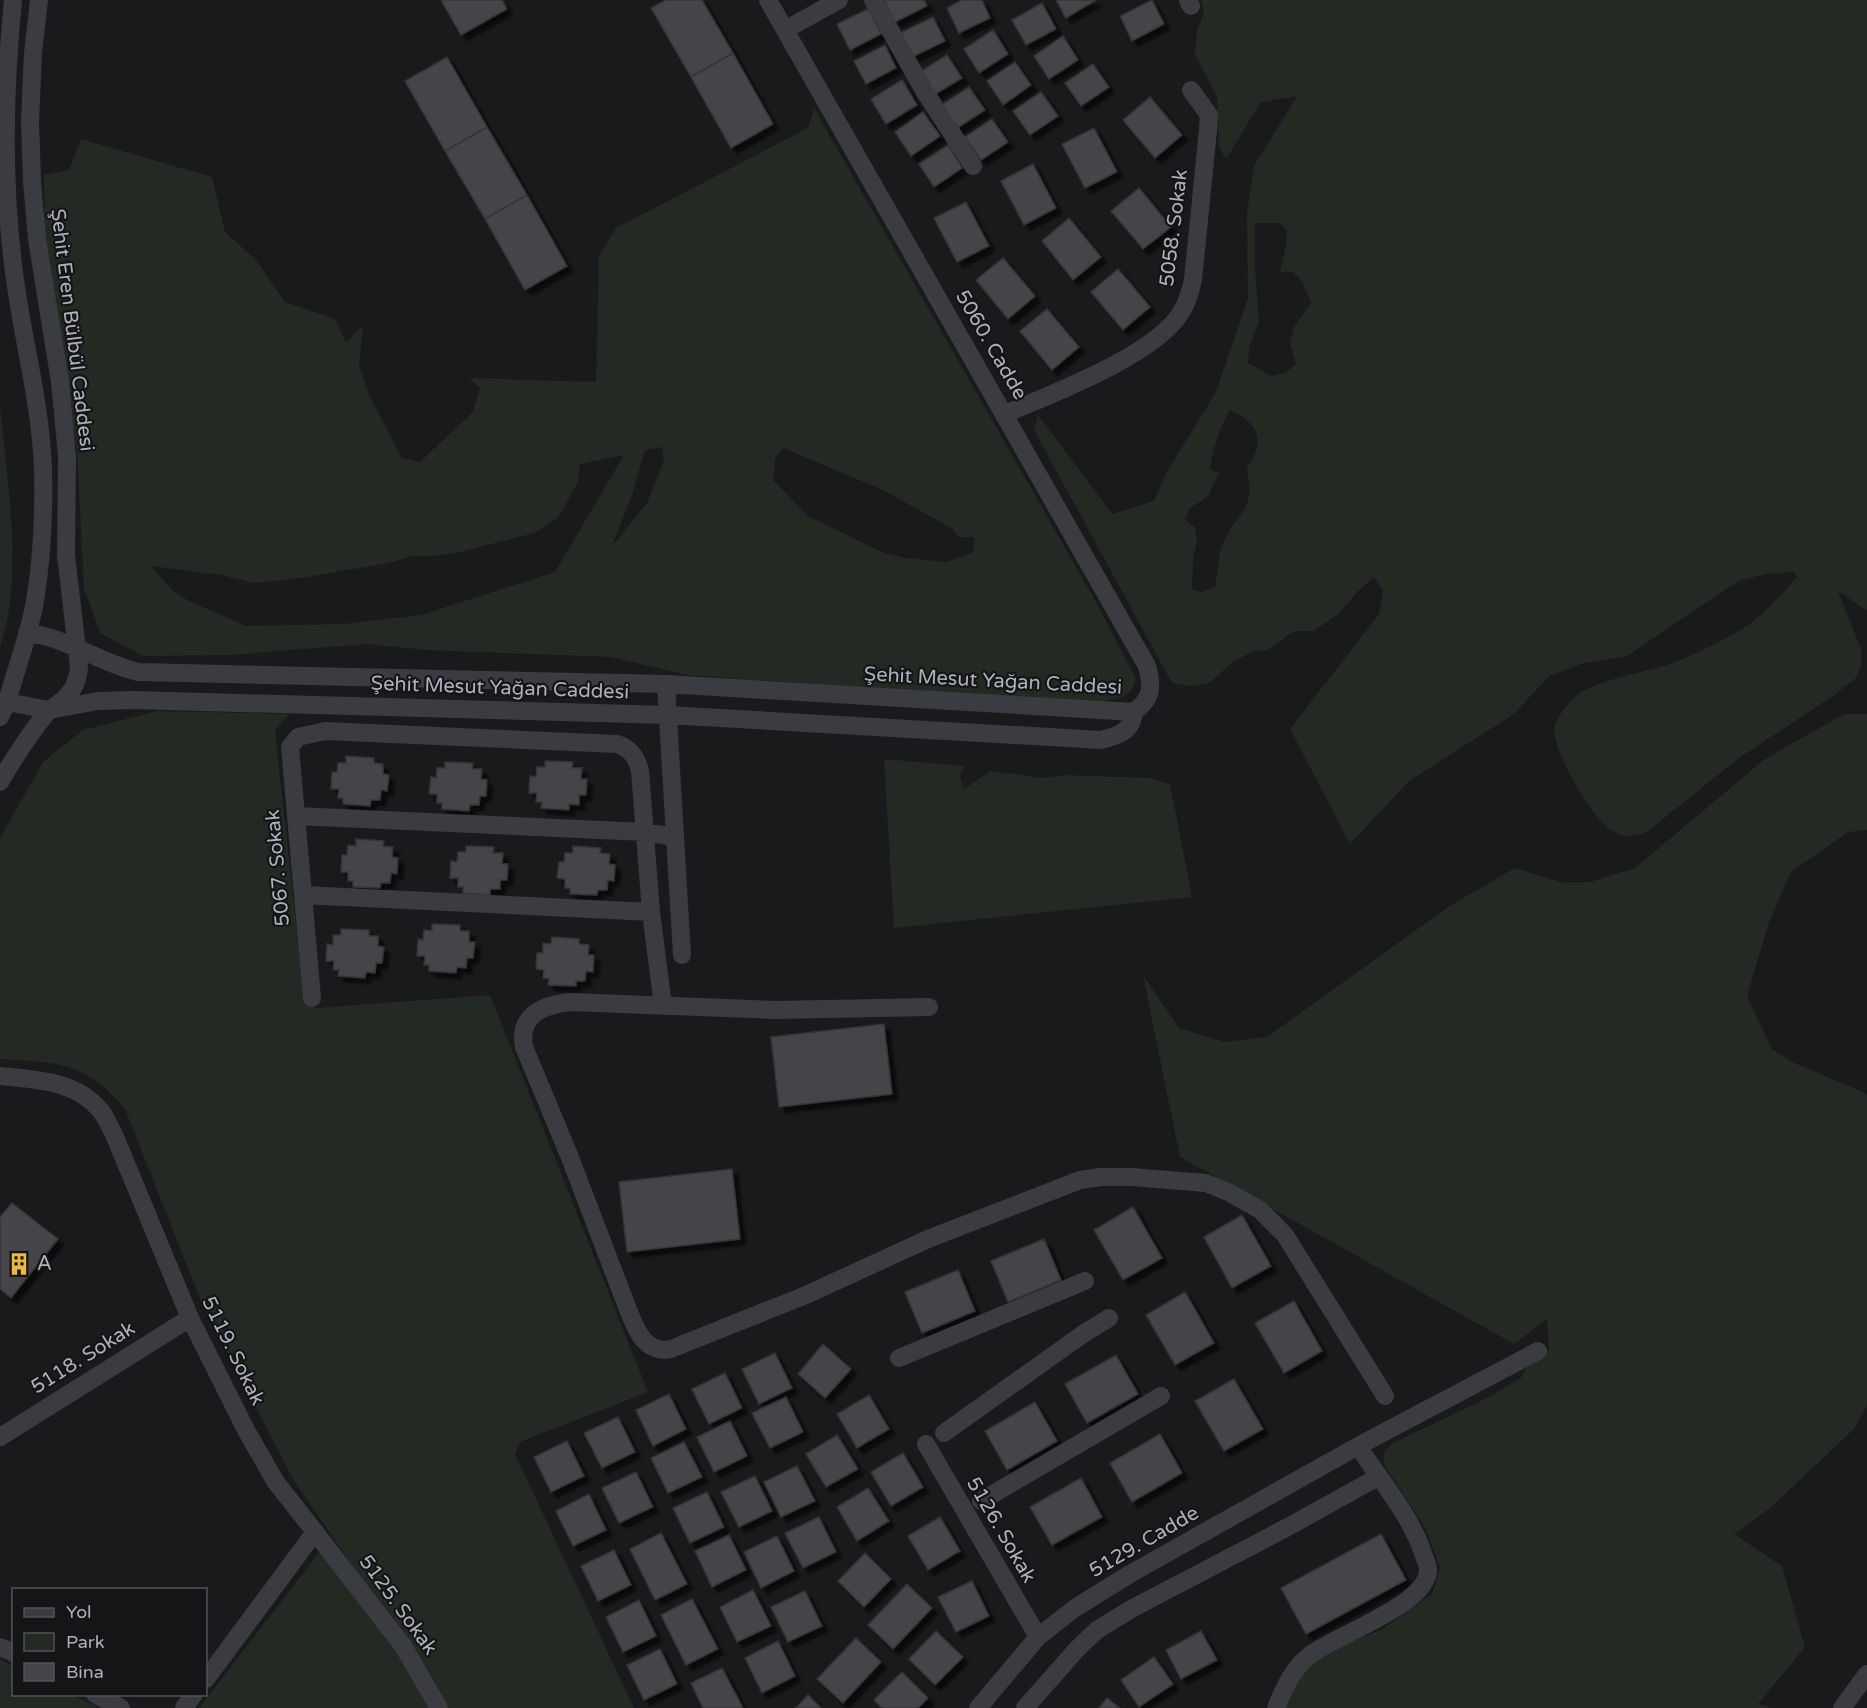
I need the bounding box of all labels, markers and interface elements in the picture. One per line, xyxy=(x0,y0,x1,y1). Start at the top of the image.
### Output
street label: 5058. Sokak xyxy=(1155,168,1193,288)
street label: Şehit Eren Bülbül Caddesi xyxy=(45,207,99,453)
street label: 5060. Cadde xyxy=(950,286,1032,404)
street label: Şehit Mesut Yağan Caddesi xyxy=(863,662,1123,700)
street label: Şehit Mesut Yağan Caddesi xyxy=(370,671,630,705)
street label: 5067. Sokak xyxy=(261,809,295,927)
building icon: A xyxy=(6,1251,32,1277)
place label: A xyxy=(37,1252,52,1276)
street label: 5119. Sokak xyxy=(196,1293,270,1409)
street label: 5118. Sokak xyxy=(27,1317,139,1399)
street label: 5126. Sokak xyxy=(961,1473,1041,1587)
street label: 5129. Cadde xyxy=(1085,1501,1203,1583)
street label: 5125. Sokak xyxy=(354,1550,442,1660)
legend xyxy=(12,1588,207,1696)
text: Yol xyxy=(66,1601,92,1623)
text: Park xyxy=(66,1631,105,1653)
text: Bina xyxy=(66,1661,104,1683)

